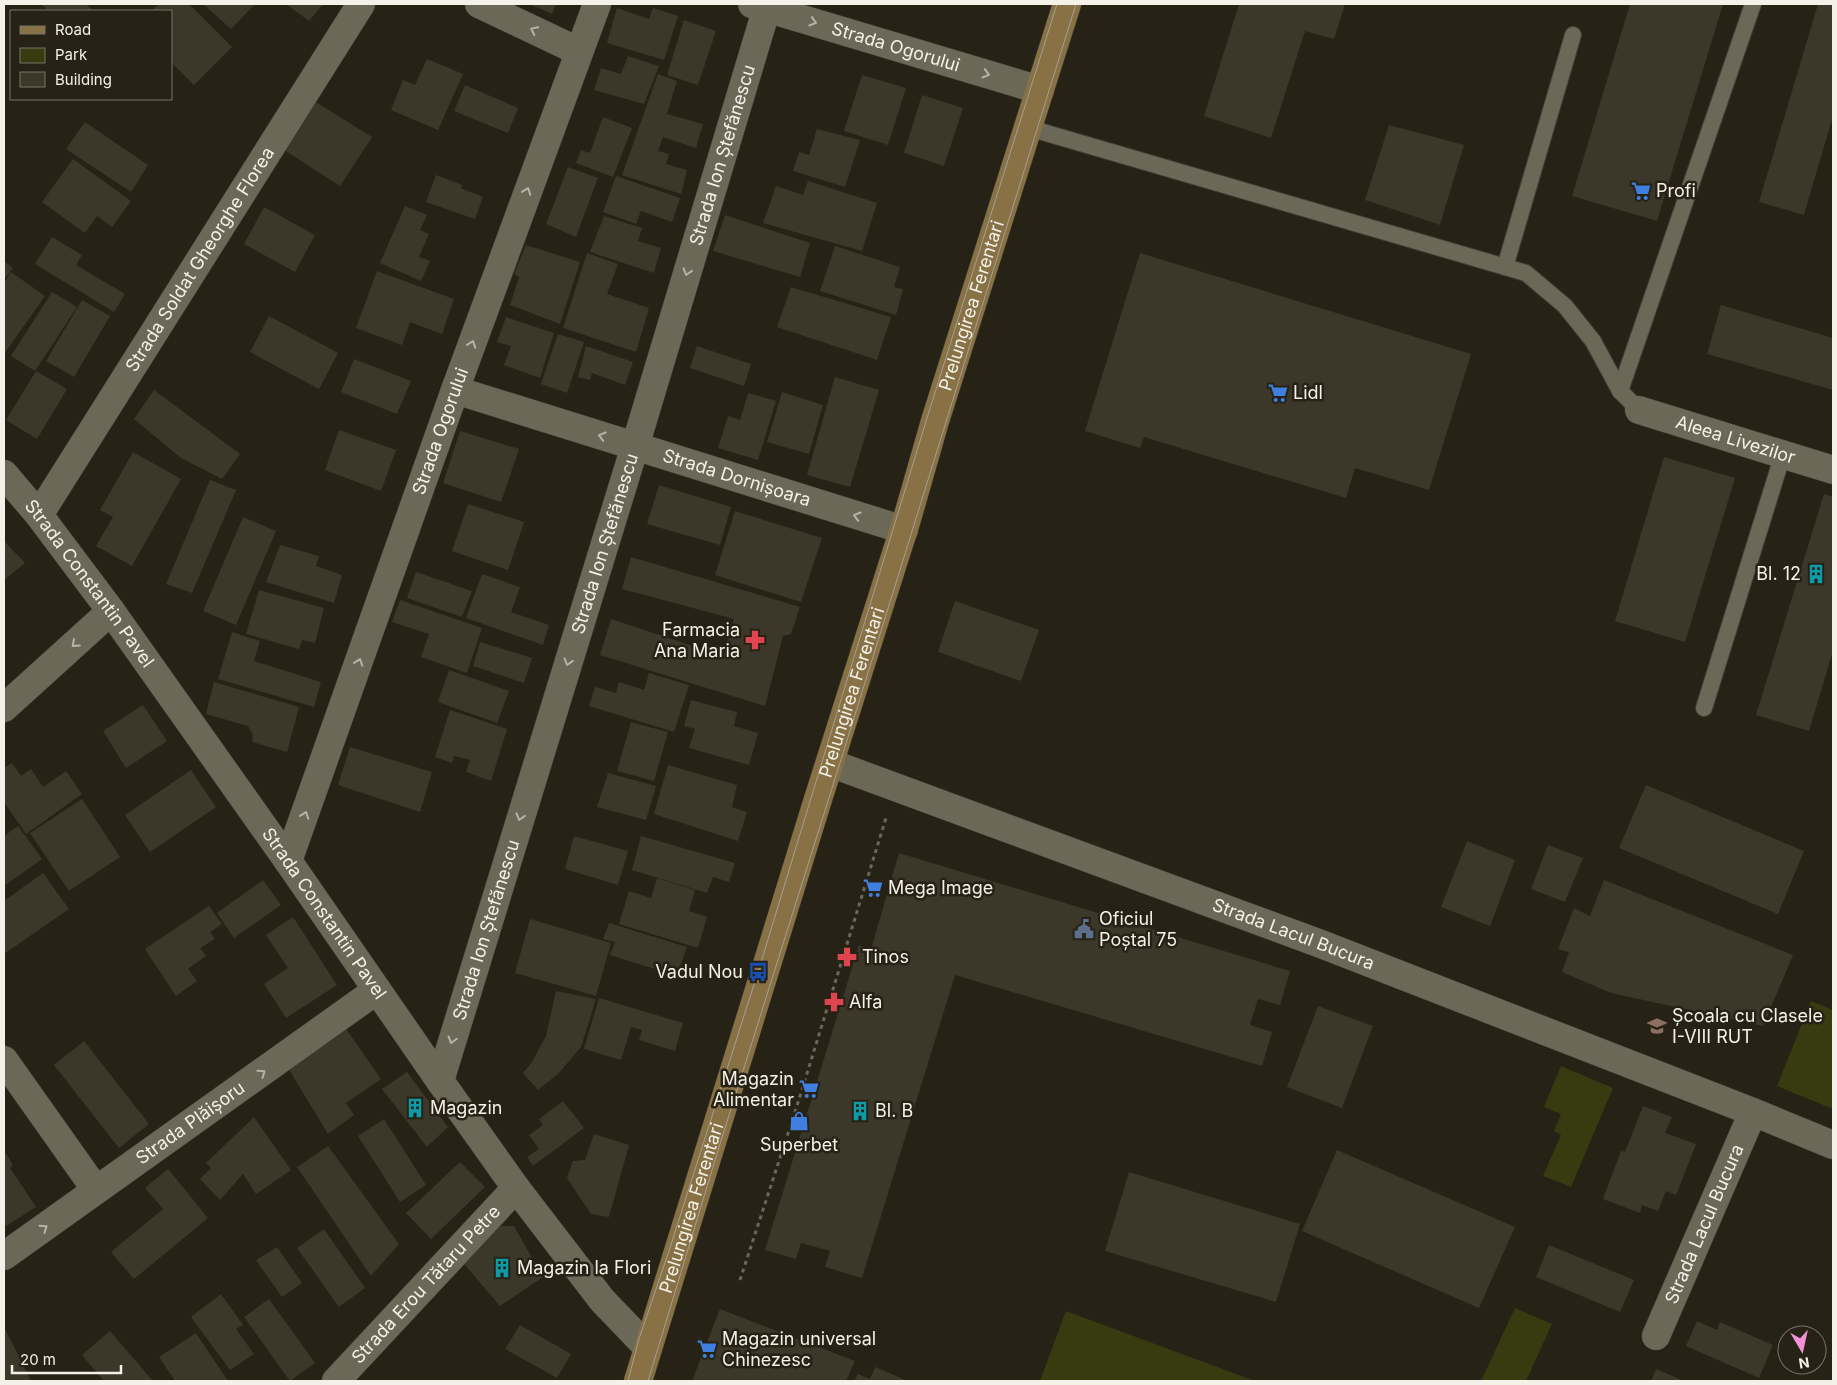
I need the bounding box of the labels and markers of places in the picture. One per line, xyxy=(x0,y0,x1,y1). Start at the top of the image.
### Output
supermarket icon: Profi xyxy=(1630,180,1652,202)
place label: Profi xyxy=(1656,180,1696,201)
supermarket icon: Lidl xyxy=(1267,382,1289,404)
place label: Lidl xyxy=(1293,382,1323,403)
place label: Bl. 12 xyxy=(1756,563,1801,584)
building icon: Bl. 12 xyxy=(1805,563,1827,585)
place label: Farmacia Ana Maria xyxy=(654,619,740,661)
pharmacy icon: Farmacia Ana Maria xyxy=(744,629,766,651)
supermarket icon: Mega Image xyxy=(862,877,884,899)
place label: Mega Image xyxy=(888,877,993,898)
place label: Oficiul Poștal 75 xyxy=(1099,908,1177,951)
public building icon: Oficiul Poștal 75 xyxy=(1073,918,1095,940)
pharmacy icon: Tinos xyxy=(836,946,858,968)
place label: Tinos xyxy=(862,946,909,967)
place label: Vadul Nou xyxy=(655,961,743,982)
bus stop icon: Vadul Nou xyxy=(747,961,769,983)
pharmacy icon: Alfa xyxy=(823,991,845,1013)
place label: Alfa xyxy=(849,991,882,1012)
place label: Școala cu Clasele I-VIII RUT xyxy=(1672,1005,1823,1047)
school or university icon: Școala cu Clasele I-VIII RUT xyxy=(1646,1015,1668,1037)
place label: Magazin Alimentar xyxy=(713,1068,794,1110)
supermarket icon: Magazin Alimentar xyxy=(798,1078,820,1100)
building icon: Magazin xyxy=(404,1097,426,1119)
place label: Magazin xyxy=(430,1097,502,1118)
building icon: Bl. B xyxy=(849,1100,871,1122)
place label: Bl. B xyxy=(875,1100,913,1121)
shop icon: Superbet xyxy=(788,1110,810,1132)
place label: Superbet xyxy=(760,1134,838,1155)
building icon: Magazin la Flori xyxy=(491,1257,513,1279)
place label: Magazin la Flori xyxy=(517,1257,651,1278)
place label: Magazin universal Chinezesc xyxy=(722,1328,876,1370)
supermarket icon: Magazin universal Chinezesc xyxy=(696,1338,718,1360)

